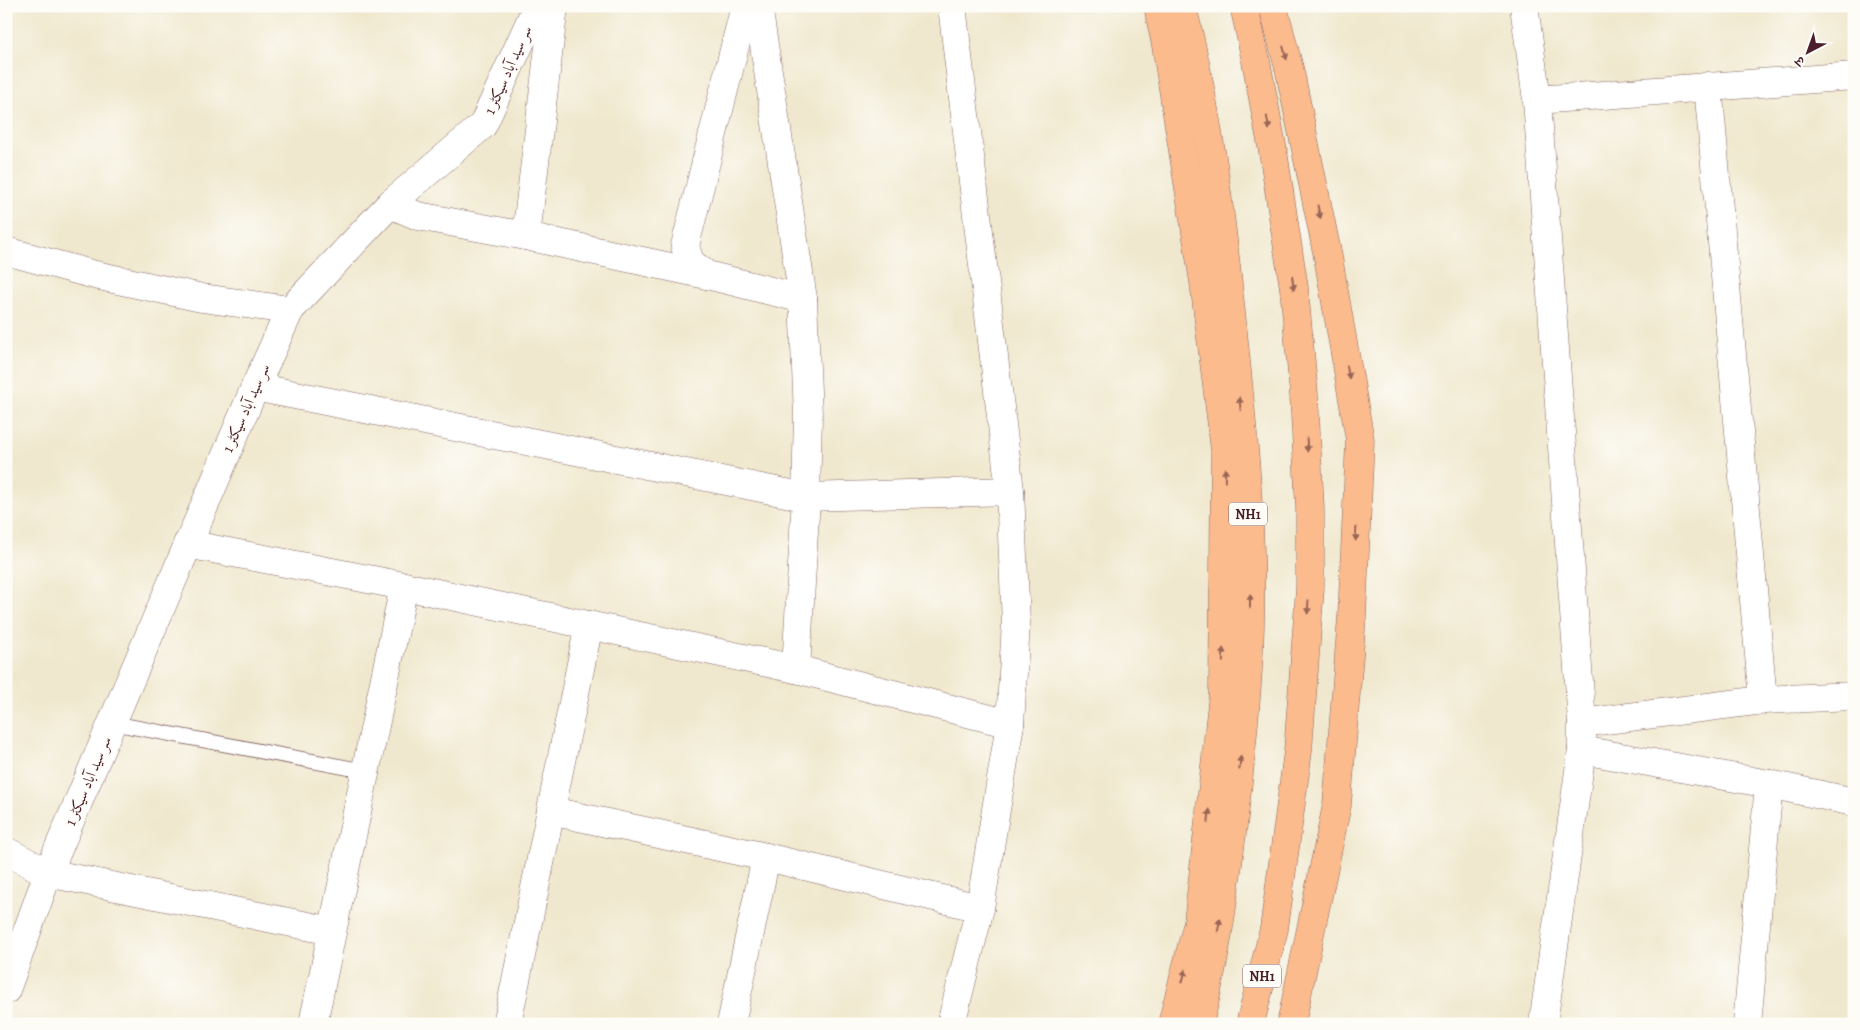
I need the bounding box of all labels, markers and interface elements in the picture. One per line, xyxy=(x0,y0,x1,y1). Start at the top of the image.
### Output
street label: سر سید آباد سیکٹر 1 xyxy=(479,22,537,118)
north arrow xyxy=(1782,28,1832,78)
one-way arrow xyxy=(1281,46,1289,61)
text: उ xyxy=(1790,51,1809,72)
one-way arrow xyxy=(1264,115,1272,131)
one-way arrow xyxy=(1315,205,1323,220)
one-way arrow xyxy=(1289,275,1297,291)
street label: سر سید آباد سیکٹر 1 xyxy=(217,360,275,456)
one-way arrow xyxy=(1345,364,1353,380)
one-way arrow xyxy=(1236,396,1244,412)
one-way arrow xyxy=(1303,437,1311,453)
one-way arrow xyxy=(1221,466,1229,482)
road number: NH1 xyxy=(1229,502,1267,526)
one-way arrow xyxy=(1351,526,1359,542)
one-way arrow xyxy=(1246,593,1254,609)
one-way arrow xyxy=(1304,600,1312,616)
one-way arrow xyxy=(1219,646,1227,662)
street label: سر سید آباد سیکٹر 1 xyxy=(60,733,116,829)
one-way arrow xyxy=(1236,755,1244,771)
one-way arrow xyxy=(1206,808,1214,824)
one-way arrow xyxy=(1216,916,1224,932)
road number: NH1 xyxy=(1243,964,1281,988)
one-way arrow xyxy=(1180,969,1188,984)

